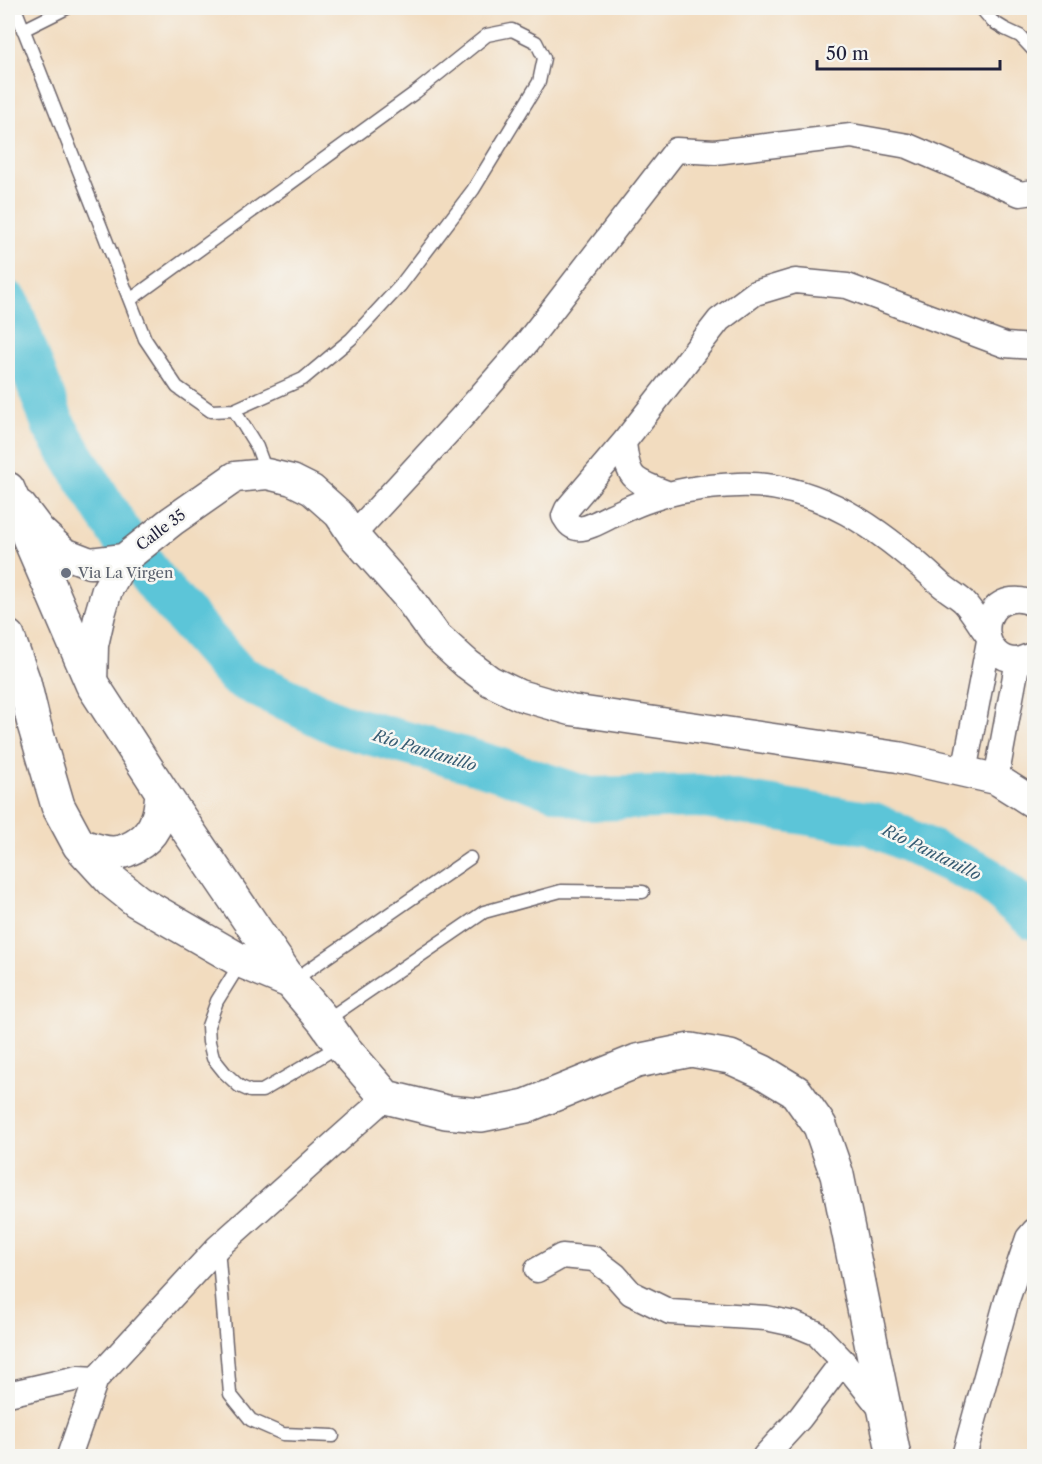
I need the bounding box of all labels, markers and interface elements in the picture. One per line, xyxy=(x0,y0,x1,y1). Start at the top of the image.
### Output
scale bar xyxy=(817,33,1000,71)
text: 50 m xyxy=(826,43,869,65)
street label: Calle 35 xyxy=(132,505,189,554)
place label: Via La Virgen xyxy=(77,563,174,582)
marker: Via La Virgen xyxy=(59,566,73,580)
water label: Río Pantanillo xyxy=(369,724,479,775)
water label: Río Pantanillo xyxy=(878,819,985,884)

